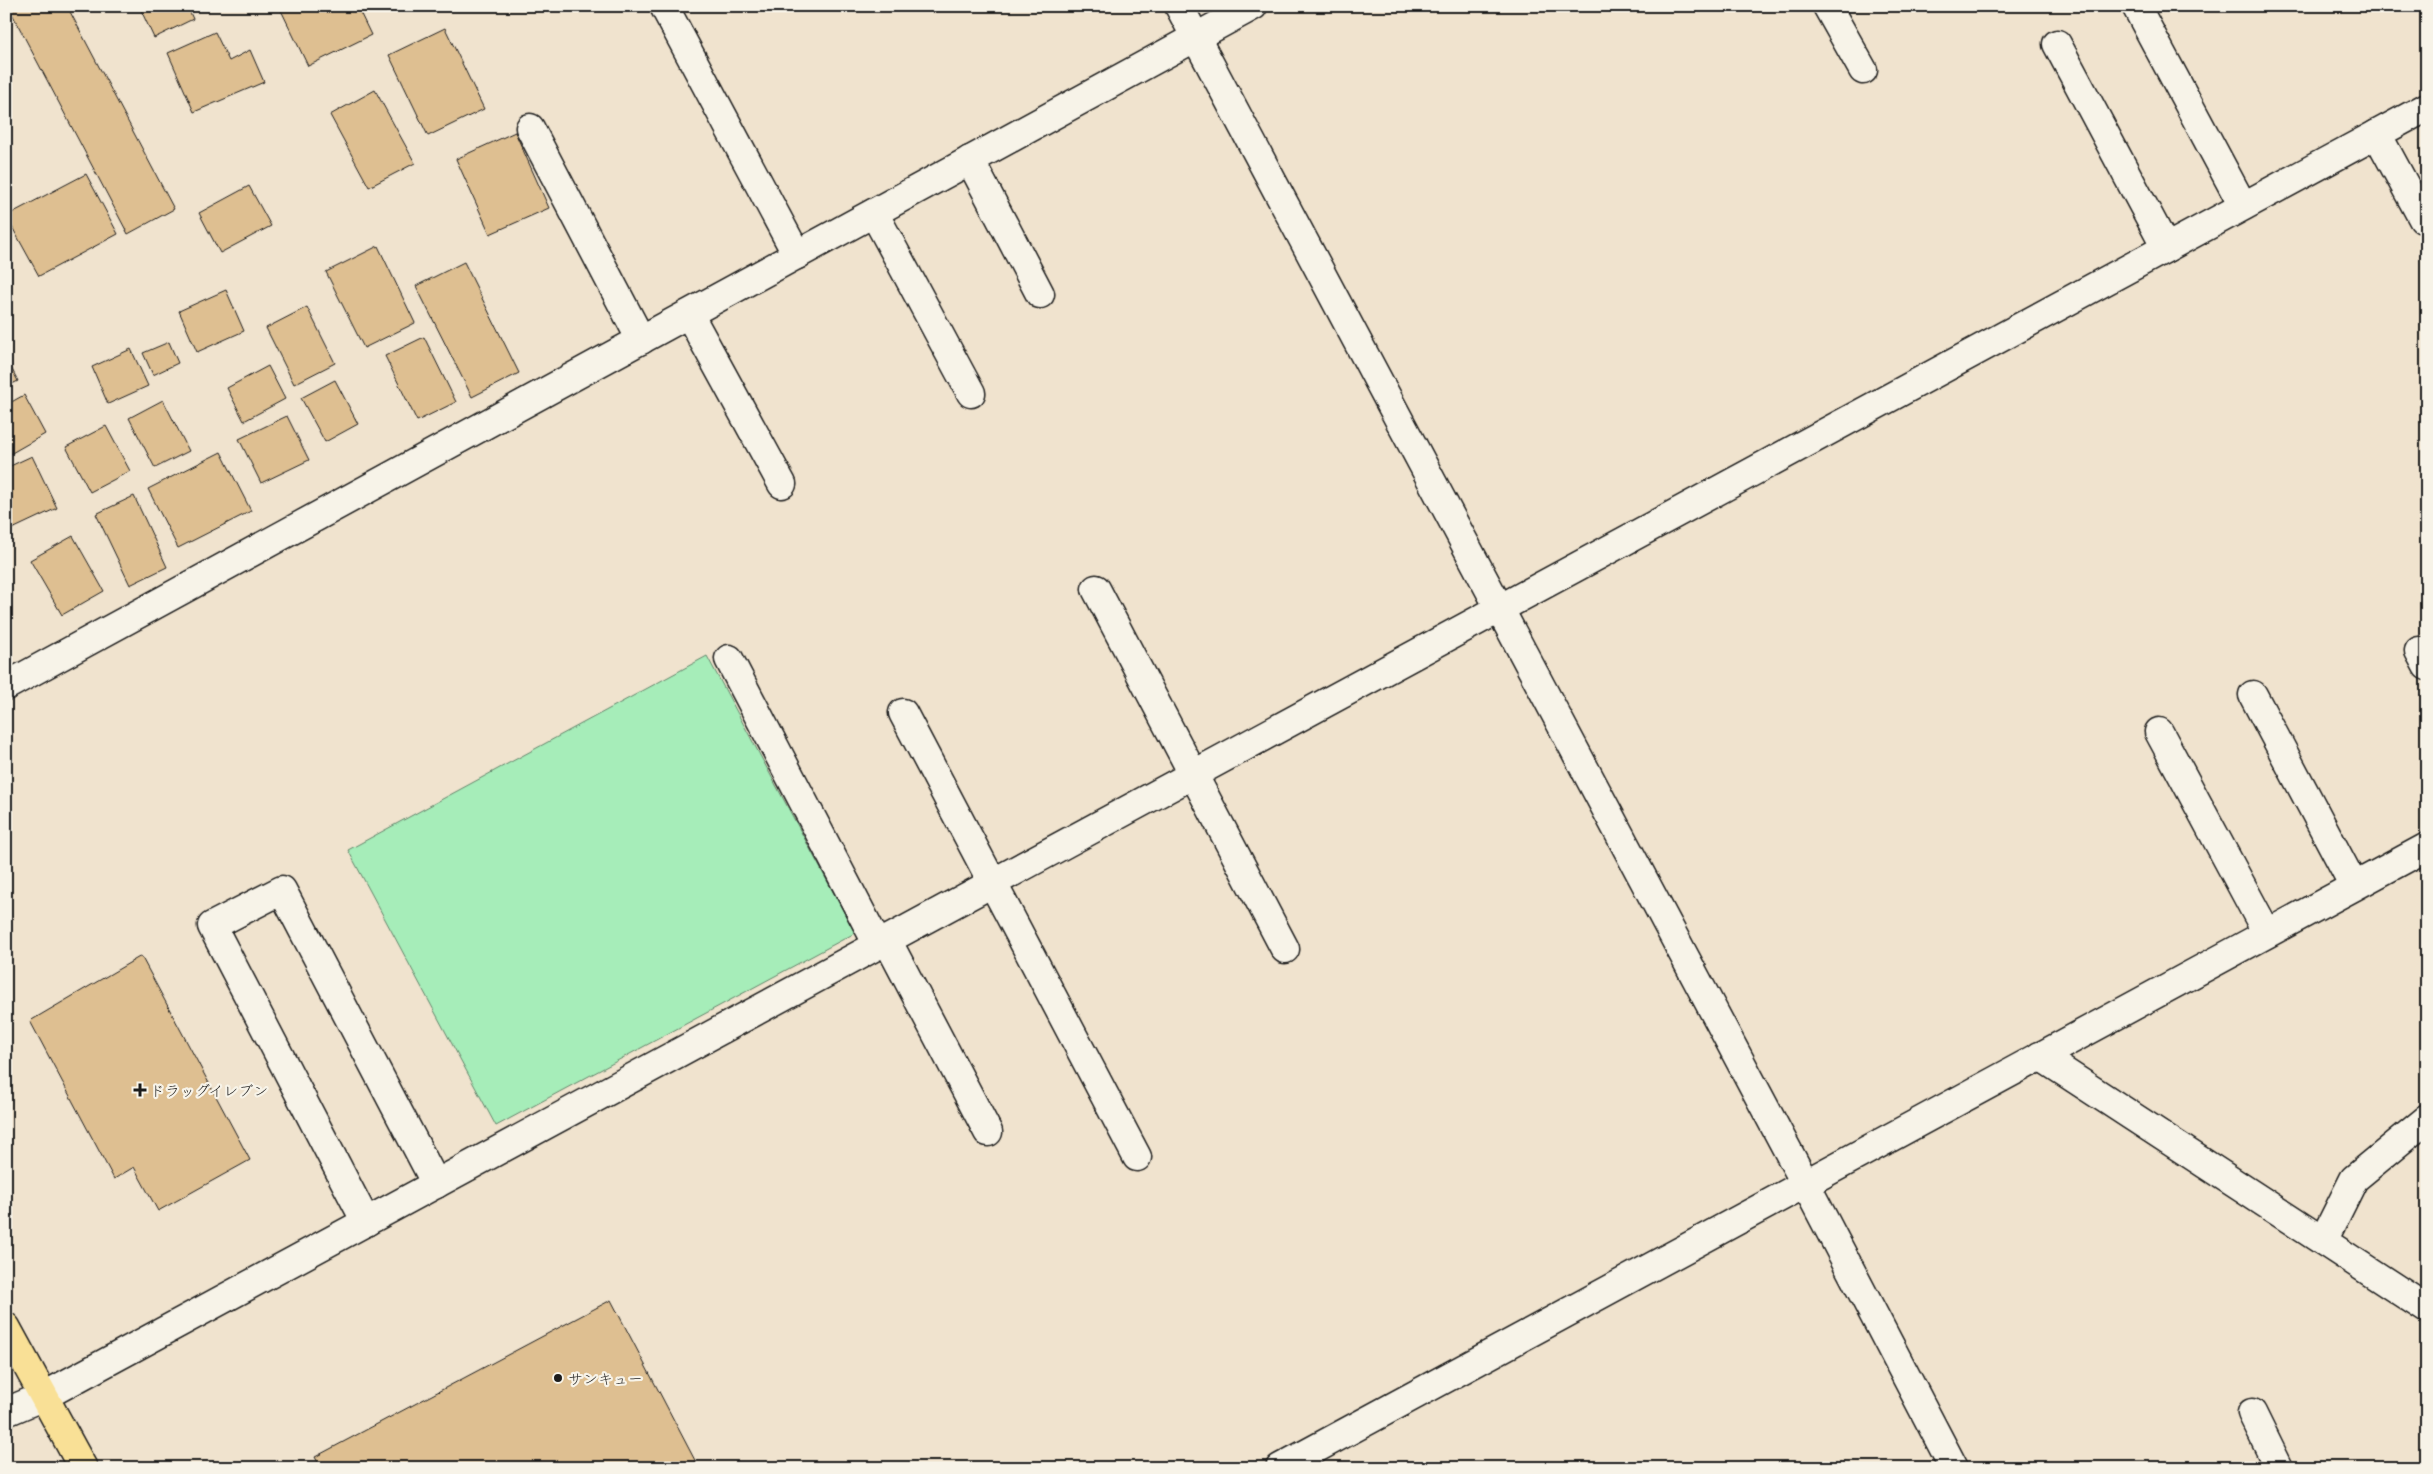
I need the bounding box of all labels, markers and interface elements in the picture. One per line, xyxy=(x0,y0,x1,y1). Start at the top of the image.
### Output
place label: ドラッグイレブン xyxy=(150,1081,268,1100)
marker: ドラッグイレブン xyxy=(134,1084,146,1096)
place label: サンキュー xyxy=(568,1369,643,1388)
marker: サンキュー xyxy=(552,1372,564,1384)

